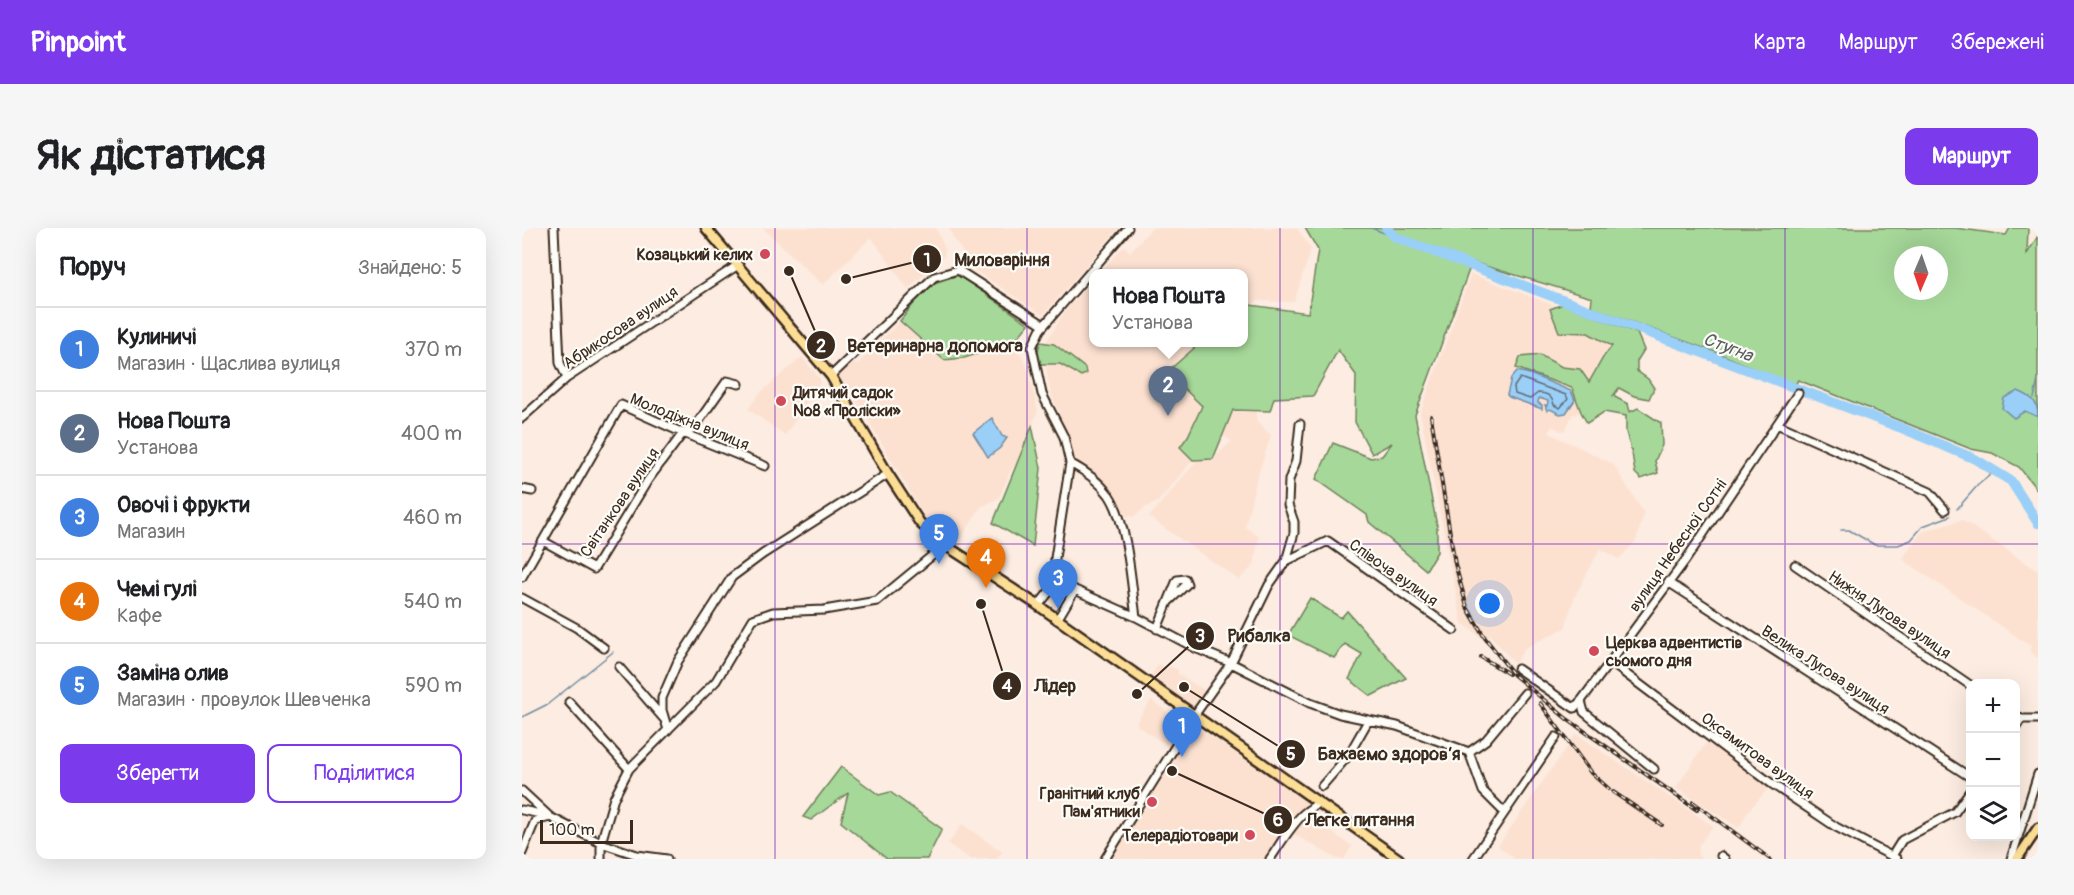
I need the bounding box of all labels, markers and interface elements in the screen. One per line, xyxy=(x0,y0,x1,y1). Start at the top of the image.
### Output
text: Pinpoint xyxy=(30,25,126,60)
text: Карта xyxy=(1754,29,1806,56)
text: Маршрут xyxy=(1839,29,1918,56)
text: Збережені xyxy=(1951,29,2044,56)
button: Маршрут xyxy=(1905,128,2038,185)
text: Як дістатися xyxy=(36,130,266,182)
callout: Миловаріння xyxy=(912,241,1061,277)
place label: Козацький келих xyxy=(636,245,753,265)
north arrow xyxy=(1894,246,1948,300)
marker: Козацький келих xyxy=(758,247,772,261)
text: 1 xyxy=(923,249,931,272)
text: Миловаріння xyxy=(954,249,1050,272)
text: Поруч xyxy=(60,251,126,283)
text: Знайдено: 5 xyxy=(358,255,462,280)
popup xyxy=(1089,269,1248,347)
street label: Абрикосова вулиця xyxy=(559,282,682,374)
text: Нова Пошта xyxy=(1112,282,1225,310)
text: Установа xyxy=(1112,310,1193,335)
text: Кулиничі xyxy=(117,323,196,351)
callout: Ветеринарна допомога xyxy=(806,327,1035,363)
water label: Стугна xyxy=(1700,328,1757,368)
text: 2 xyxy=(816,335,826,358)
text: Ветеринарна допомога xyxy=(847,335,1024,358)
text: 1 xyxy=(76,337,83,362)
text: 370 m xyxy=(405,337,462,362)
text: Магазин · Щаслива вулиця xyxy=(117,351,340,376)
pin: 2 xyxy=(1148,366,1188,416)
place label: Дитячий садок №8 «Проліски» xyxy=(792,383,901,421)
street label: Молодіжна вулиця xyxy=(627,389,752,455)
marker: Дитячий садок №8 «Проліски» xyxy=(774,394,788,408)
text: Нова Пошта xyxy=(117,407,230,435)
text: 2 xyxy=(74,421,85,446)
text: 400 m xyxy=(401,421,462,446)
text: Установа xyxy=(117,435,198,460)
street label: Світанкова вулиця xyxy=(576,444,664,561)
street label: вулиця Небесної Сотні xyxy=(1625,475,1731,616)
text: Овочі і фрукти xyxy=(117,491,250,519)
text: 3 xyxy=(74,505,85,530)
text: 460 m xyxy=(403,505,462,530)
pin: 5 xyxy=(920,514,958,564)
text: Магазин xyxy=(117,519,185,544)
street label: Співоча вулиця xyxy=(1345,535,1442,611)
pin: 4 xyxy=(966,538,1006,588)
pin: 3 xyxy=(1038,560,1078,609)
street label: Нижня Лугова вулиця xyxy=(1824,566,1955,663)
text: Чемі гулі xyxy=(117,575,197,603)
text: 4 xyxy=(74,589,85,614)
text: 540 m xyxy=(404,589,462,614)
your location xyxy=(1475,589,1504,618)
text: Кафе xyxy=(117,603,162,628)
callout: Рибалка xyxy=(1185,618,1302,654)
street label: Велика Лугова вулиця xyxy=(1758,621,1893,719)
text: 3 xyxy=(1195,625,1205,648)
text: Рибалка xyxy=(1228,625,1291,648)
place label: Церква адвентистів сьомого дня xyxy=(1605,633,1742,671)
marker: Церква адвентистів сьомого дня xyxy=(1587,644,1601,658)
text: Заміна олив xyxy=(117,659,229,687)
callout: Лідер xyxy=(992,668,1088,704)
text: 5 xyxy=(74,673,85,698)
text: 590 m xyxy=(405,673,462,698)
text: 4 xyxy=(1002,675,1013,698)
text: Лідер xyxy=(1033,675,1077,698)
map controls xyxy=(1966,679,2020,841)
button: + xyxy=(1966,679,2020,733)
text: Магазин · провулок Шевченка xyxy=(117,687,371,712)
pin: 1 xyxy=(1162,708,1202,757)
street label: Оксамитова вулиця xyxy=(1697,708,1818,804)
button: − xyxy=(1966,733,2020,787)
callout: Бажаємо здоровʼя xyxy=(1276,736,1473,772)
text: 5 xyxy=(1286,743,1296,766)
text: Бажаємо здоровʼя xyxy=(1318,743,1461,766)
button: Зберегти xyxy=(60,744,255,803)
button: Поділитися xyxy=(267,744,462,803)
place label: Гранітний клуб Пам'ятники xyxy=(1040,784,1141,822)
button: layers xyxy=(1966,787,2020,841)
marker: Гранітний клуб Пам'ятники xyxy=(1145,795,1159,809)
callout: Легке питання xyxy=(1263,802,1426,838)
text: 6 xyxy=(1273,809,1283,832)
text: Легке питання xyxy=(1305,809,1414,832)
scale bar xyxy=(540,817,633,844)
text: 100 m xyxy=(549,820,595,840)
place label: Телерадіотовари xyxy=(1121,826,1239,846)
marker: Телерадіотовари xyxy=(1243,828,1257,842)

